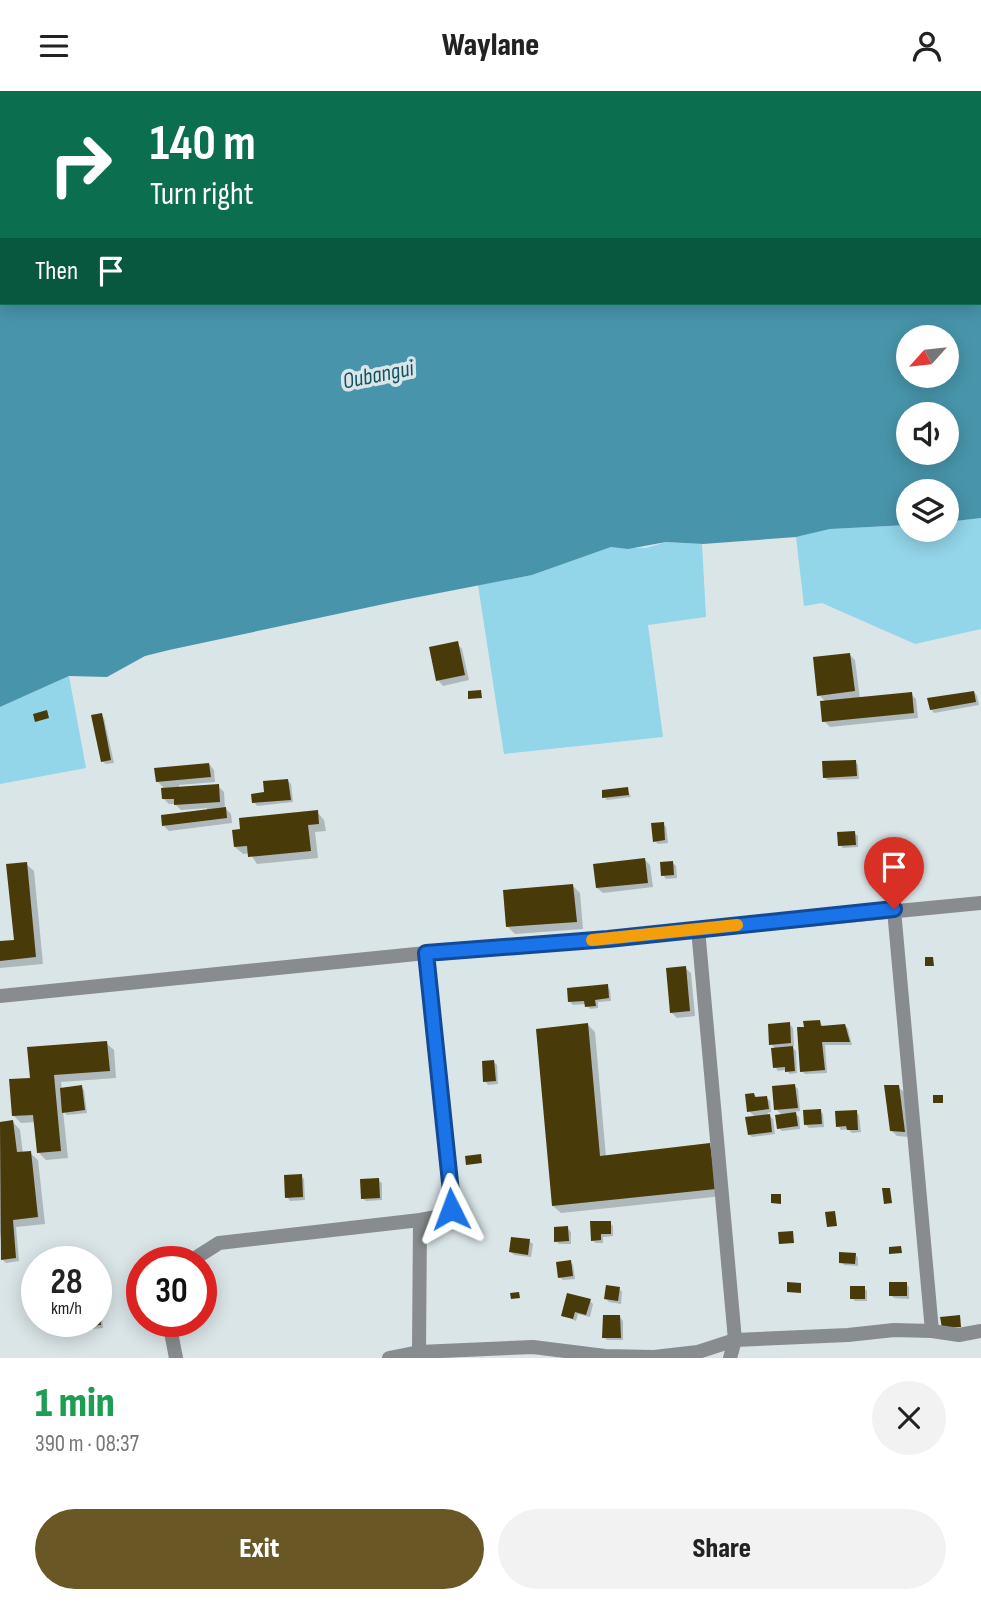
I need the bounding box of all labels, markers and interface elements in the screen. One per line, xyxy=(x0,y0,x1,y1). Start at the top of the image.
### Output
text: Waylane xyxy=(442,26,539,65)
icon: menu xyxy=(35,27,73,65)
icon: person xyxy=(908,27,946,65)
text: 140 m xyxy=(150,115,256,174)
icon: right xyxy=(35,119,126,210)
text: Turn right xyxy=(150,175,254,214)
icon: arrive xyxy=(92,252,130,290)
text: Then xyxy=(35,256,78,287)
north arrow xyxy=(896,325,959,389)
map controls xyxy=(896,325,959,542)
water label: Oubangui xyxy=(340,354,417,396)
button: sound xyxy=(896,402,959,465)
button: layers xyxy=(896,479,959,542)
pin xyxy=(864,837,924,909)
icon: arrive xyxy=(875,848,913,886)
position arrow xyxy=(414,1172,488,1246)
speed limit sign: 30 xyxy=(126,1246,217,1337)
text: 28 xyxy=(51,1261,82,1304)
text: km/h xyxy=(51,1298,82,1319)
text: 1 min xyxy=(35,1378,115,1429)
button: close xyxy=(872,1381,946,1455)
text: 390 m · 08:37 xyxy=(35,1430,139,1458)
button: Exit xyxy=(35,1509,484,1589)
button: Share xyxy=(498,1509,946,1589)

